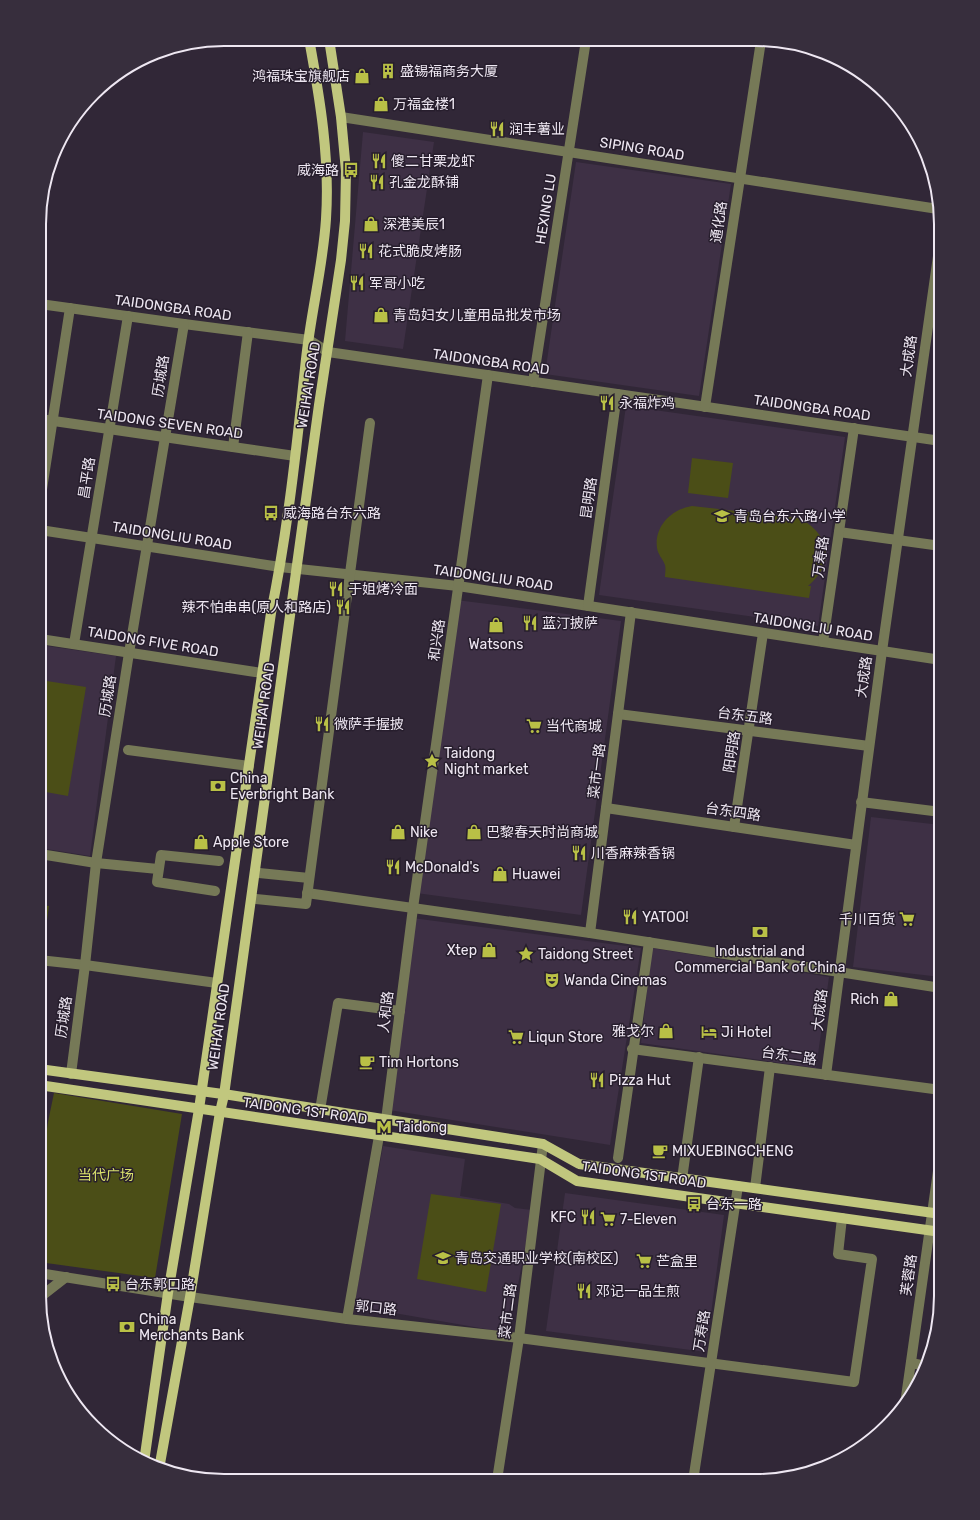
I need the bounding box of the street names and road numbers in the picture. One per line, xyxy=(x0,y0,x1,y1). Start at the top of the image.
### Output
street label: SIPING ROAD xyxy=(598,134,686,164)
street label: HEXING LU xyxy=(532,172,560,246)
street label: 通化路 xyxy=(708,200,730,244)
street label: TAIDONGBA ROAD xyxy=(113,291,233,325)
street label: 大成路 xyxy=(898,334,920,378)
street label: WEIHAI ROAD xyxy=(294,340,324,430)
street label: TAIDONGBA ROAD xyxy=(431,345,551,379)
street label: 历城路 xyxy=(149,354,173,398)
street label: TAIDONGBA ROAD xyxy=(752,391,872,425)
street label: TAIDONG SEVEN ROAD xyxy=(96,405,244,443)
street label: 昌平路 xyxy=(75,456,99,500)
street label: 昆明路 xyxy=(578,476,600,520)
street label: TAIDONGLIU ROAD xyxy=(111,518,233,554)
street label: 万寿路 xyxy=(810,535,832,579)
street label: TAIDONGLIU ROAD xyxy=(432,561,554,595)
street label: TAIDONGLIU ROAD xyxy=(752,609,874,645)
street label: 和兴路 xyxy=(426,618,448,662)
street label: TAIDONG FIVE ROAD xyxy=(86,623,220,661)
street label: 大成路 xyxy=(853,655,875,699)
street label: WEIHAI ROAD xyxy=(249,661,279,751)
street label: 历城路 xyxy=(96,674,120,718)
street label: 台东五路 xyxy=(716,704,774,728)
street label: 阳明路 xyxy=(720,730,744,774)
street label: 菜市一路 xyxy=(585,742,609,800)
street label: 台东四路 xyxy=(704,800,762,824)
street label: WEIHAI ROAD xyxy=(204,982,234,1072)
street label: 大成路 xyxy=(809,988,831,1032)
street label: 人和路 xyxy=(375,990,397,1034)
street label: 历城路 xyxy=(53,995,75,1039)
street label: 台东二路 xyxy=(760,1044,818,1068)
street label: TAIDONG 1ST ROAD xyxy=(242,1094,368,1128)
street label: TAIDONG 1ST ROAD xyxy=(581,1158,707,1192)
street label: 芙蓉路 xyxy=(898,1253,920,1297)
street label: 菜市二路 xyxy=(496,1282,520,1340)
street label: 郭口路 xyxy=(354,1297,398,1319)
street label: 万寿路 xyxy=(690,1309,714,1353)

